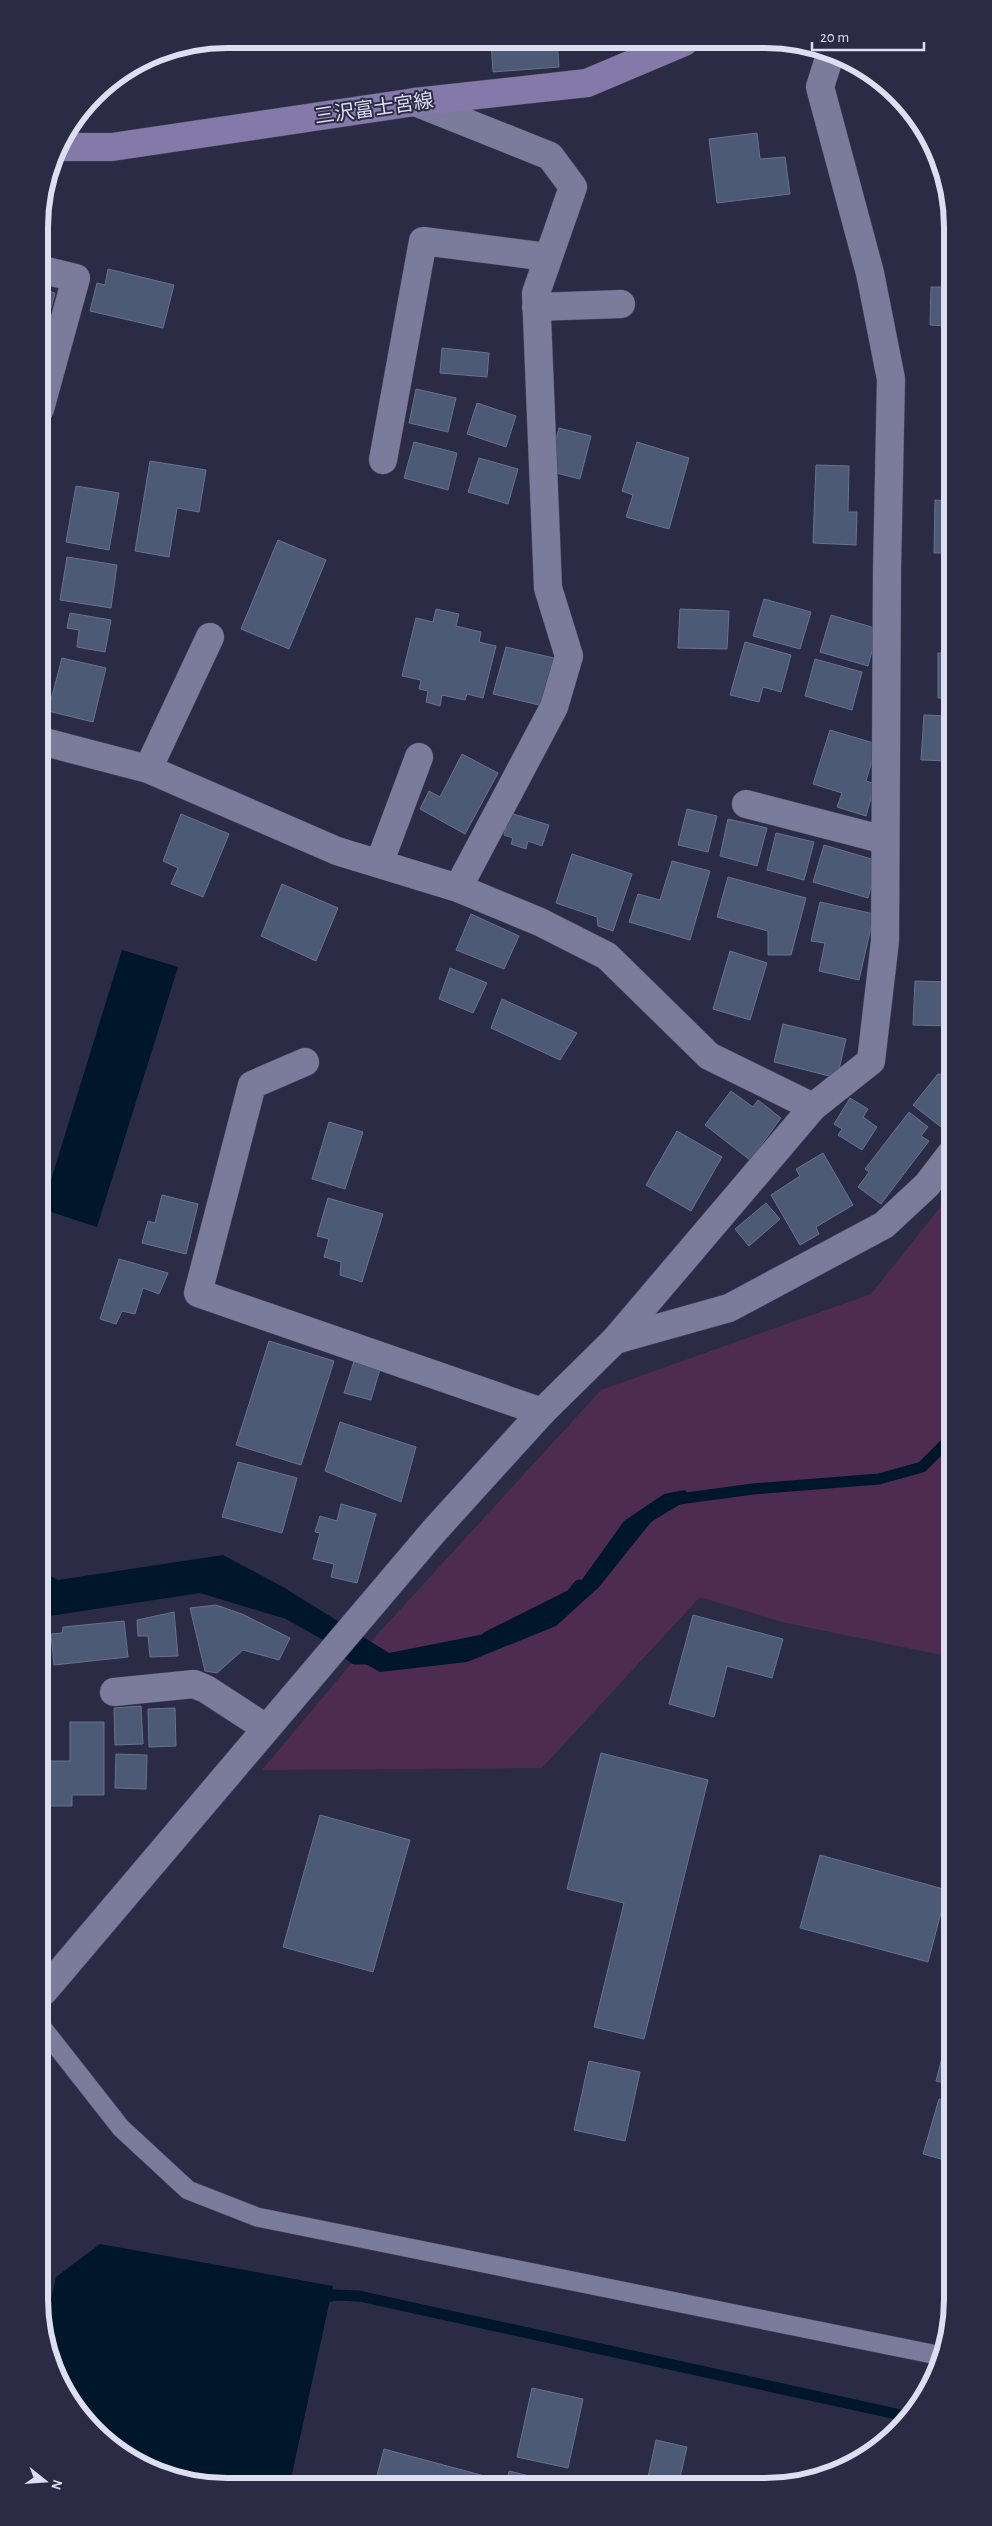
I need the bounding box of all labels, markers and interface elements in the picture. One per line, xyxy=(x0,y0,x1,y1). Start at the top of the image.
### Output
scale bar xyxy=(812,20,924,52)
text: 20 m xyxy=(820,30,849,45)
street label: 三沢富士宮線 xyxy=(313,89,435,127)
north arrow xyxy=(20,2456,70,2506)
text: N xyxy=(48,2478,65,2491)

